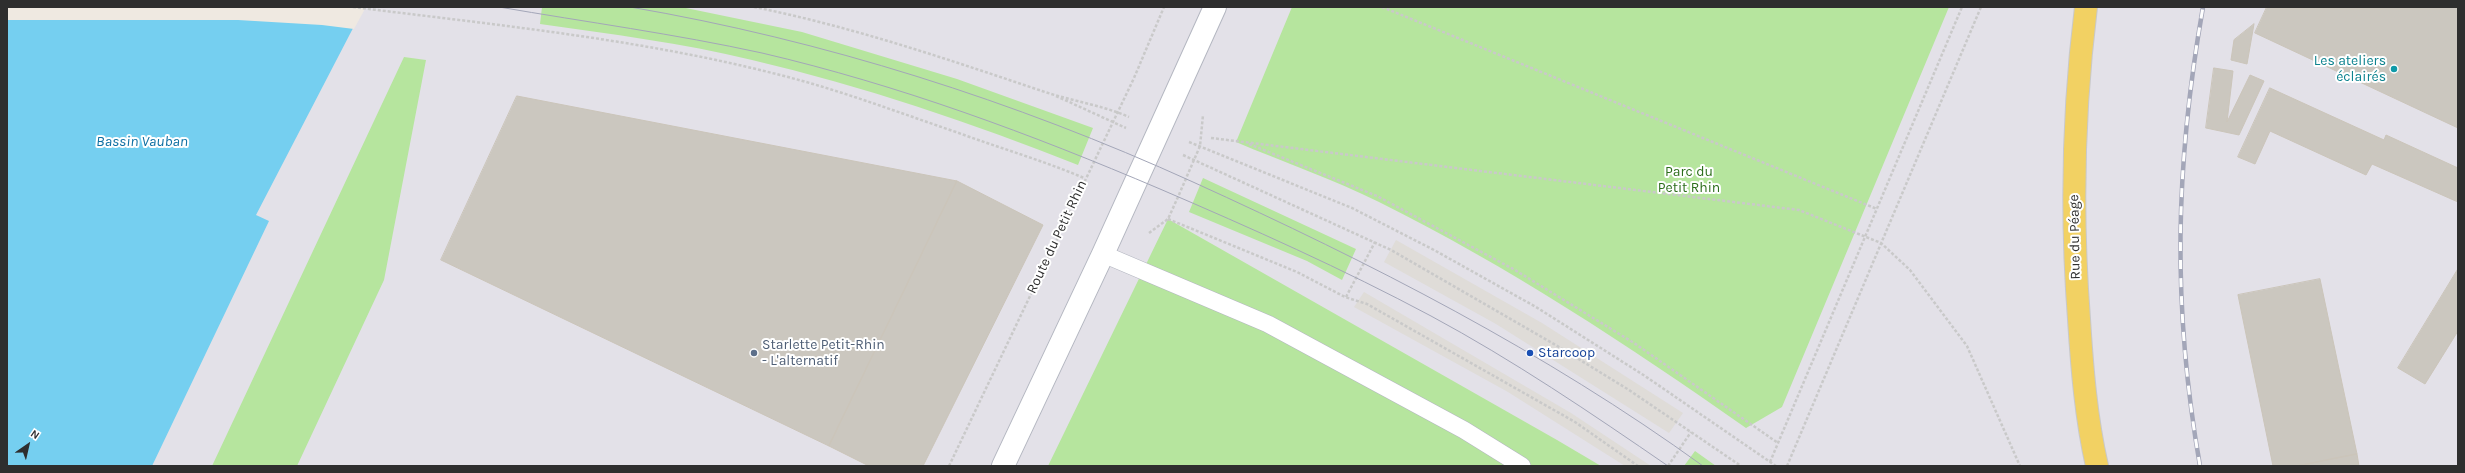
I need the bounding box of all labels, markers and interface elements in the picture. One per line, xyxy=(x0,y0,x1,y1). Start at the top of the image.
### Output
place label: Les ateliers éclairés xyxy=(2314,53,2386,86)
marker: Les ateliers éclairés xyxy=(2389,64,2399,74)
water label: Bassin Vauban xyxy=(96,133,188,151)
park label: Parc du Petit Rhin xyxy=(1658,164,1720,196)
street label: Route du Petit Rhin xyxy=(1023,178,1091,296)
street label: Rue du Péage xyxy=(2066,194,2084,280)
place label: Starlette Petit-Rhin - L'alternatif xyxy=(762,337,885,370)
place label: Starcoop xyxy=(1538,345,1595,361)
marker: Starlette Petit-Rhin - L'alternatif xyxy=(749,348,759,358)
marker: Starcoop xyxy=(1525,348,1535,358)
north arrow xyxy=(8,425,48,465)
text: N xyxy=(28,427,42,442)

